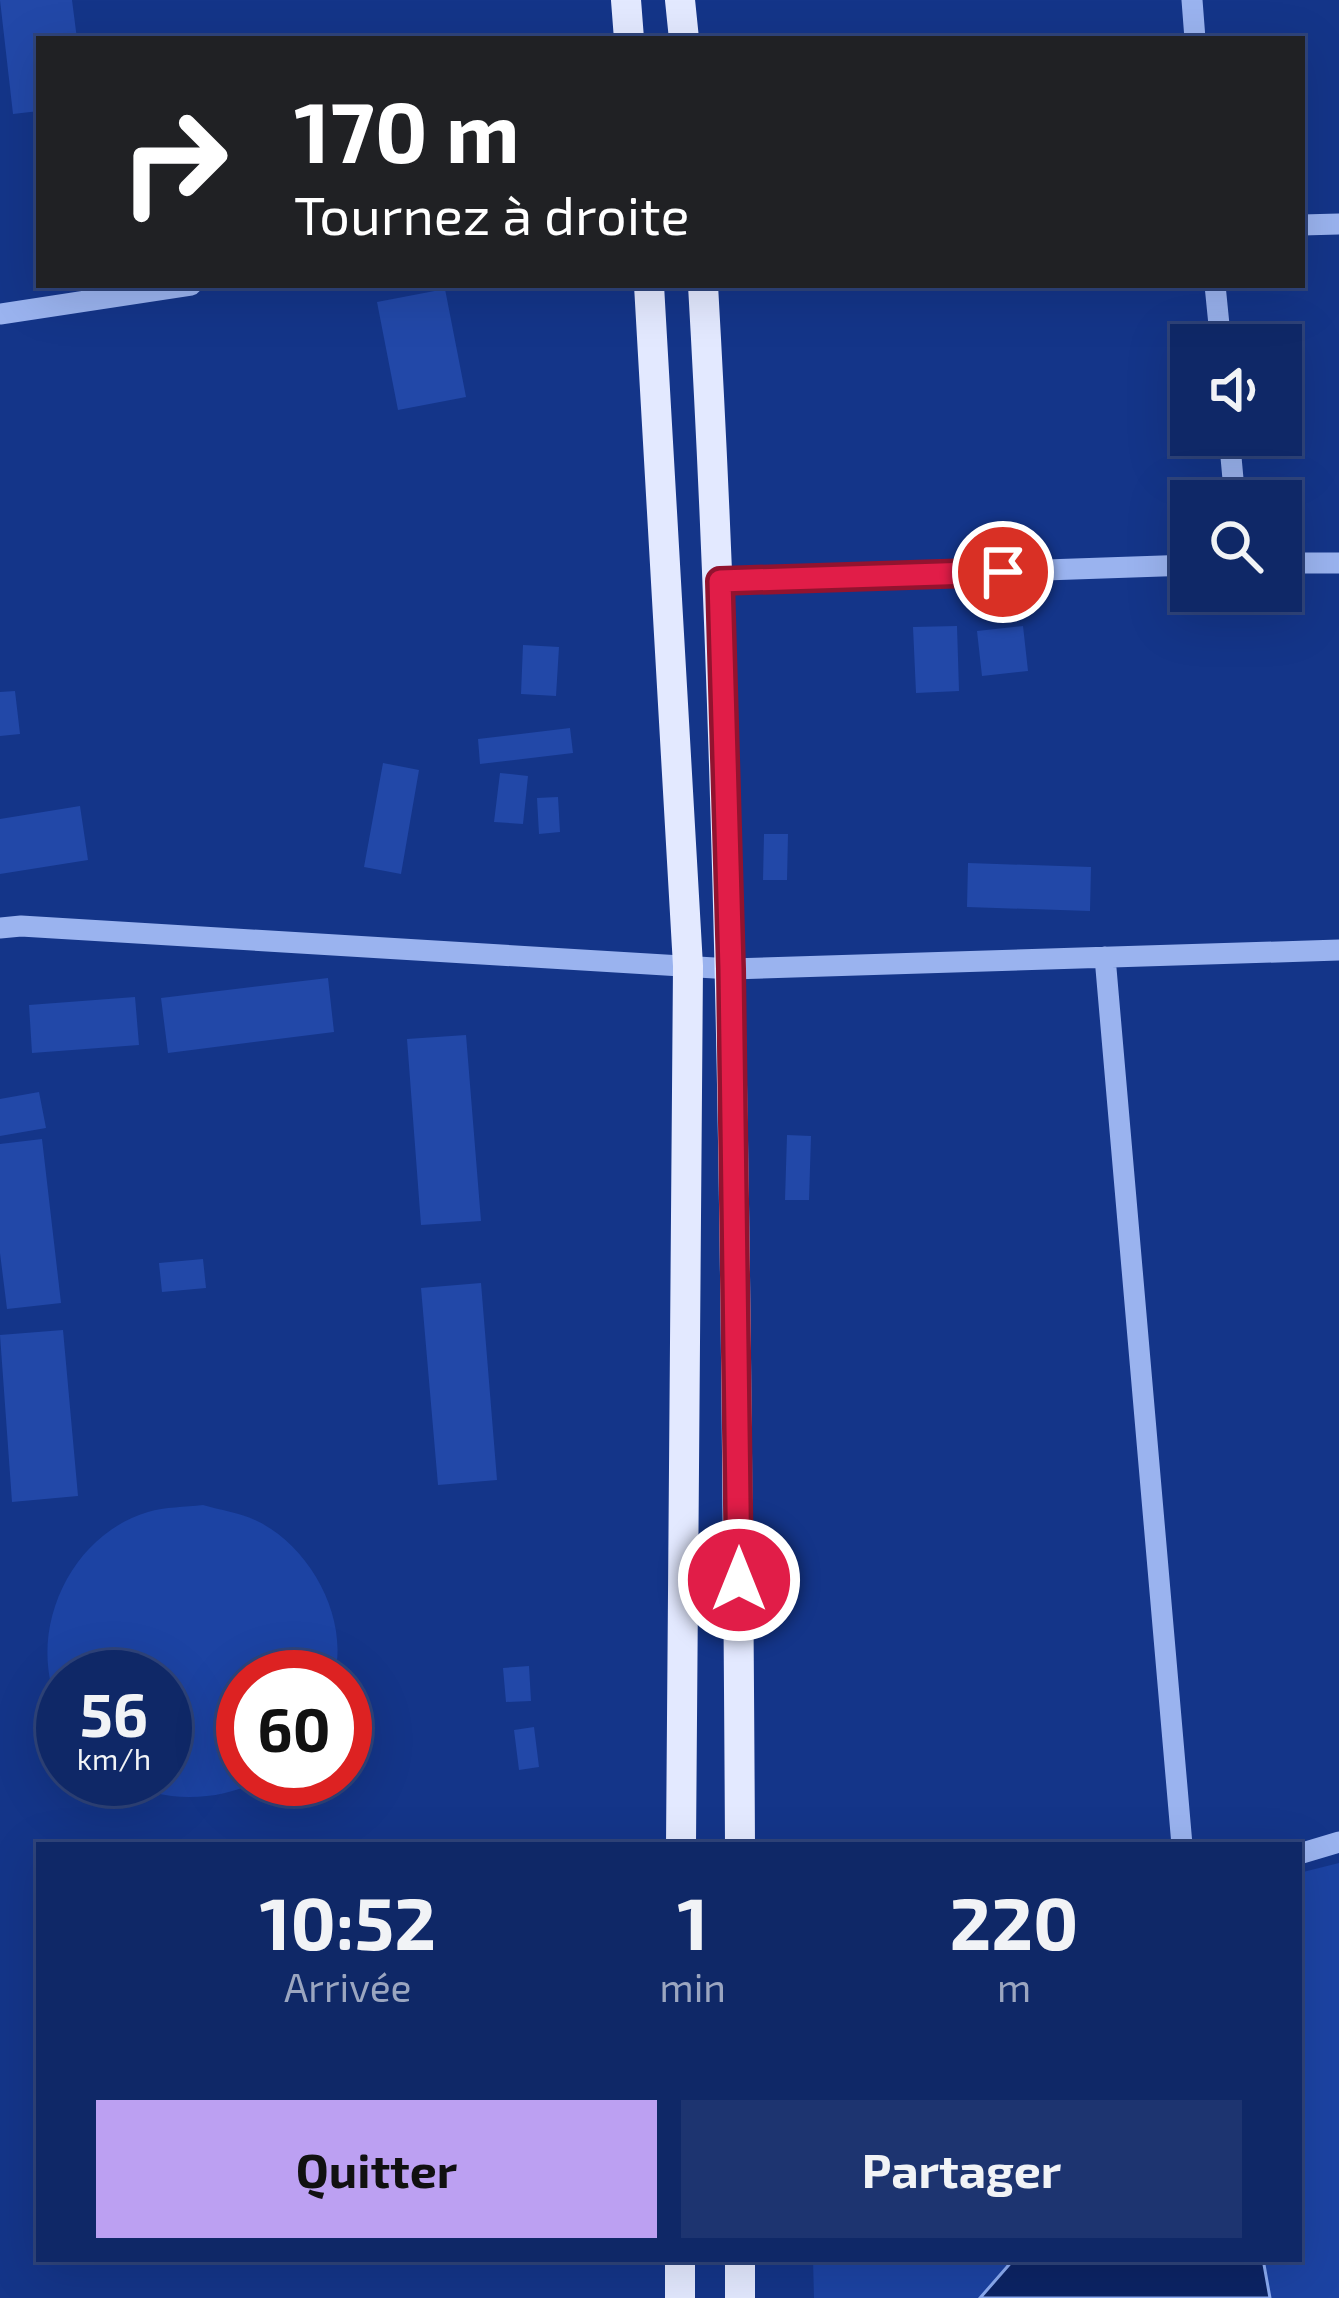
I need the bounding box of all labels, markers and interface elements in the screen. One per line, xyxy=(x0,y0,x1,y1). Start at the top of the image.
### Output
text: 170 m xyxy=(294,79,520,180)
icon: right xyxy=(96,84,252,240)
text: Tournez à droite xyxy=(294,181,690,246)
map controls xyxy=(1170,324,1302,612)
button: sound xyxy=(1170,324,1302,456)
button: search xyxy=(1170,480,1302,612)
pin xyxy=(952,521,1054,623)
icon: arrive xyxy=(970,539,1036,605)
position arrow xyxy=(676,1517,802,1643)
speed limit sign: 60 xyxy=(216,1650,372,1806)
text: 56 xyxy=(80,1677,148,1749)
text: km/h xyxy=(77,1740,151,1776)
text: 10:52 xyxy=(259,1878,436,1964)
text: 1 xyxy=(677,1878,708,1964)
text: 220 xyxy=(949,1878,1079,1964)
text: Arrivée xyxy=(284,1963,412,2010)
text: min xyxy=(660,1963,726,2010)
text: m xyxy=(997,1963,1031,2010)
button: Quitter xyxy=(96,2100,657,2238)
button: Partager xyxy=(681,2100,1242,2238)

